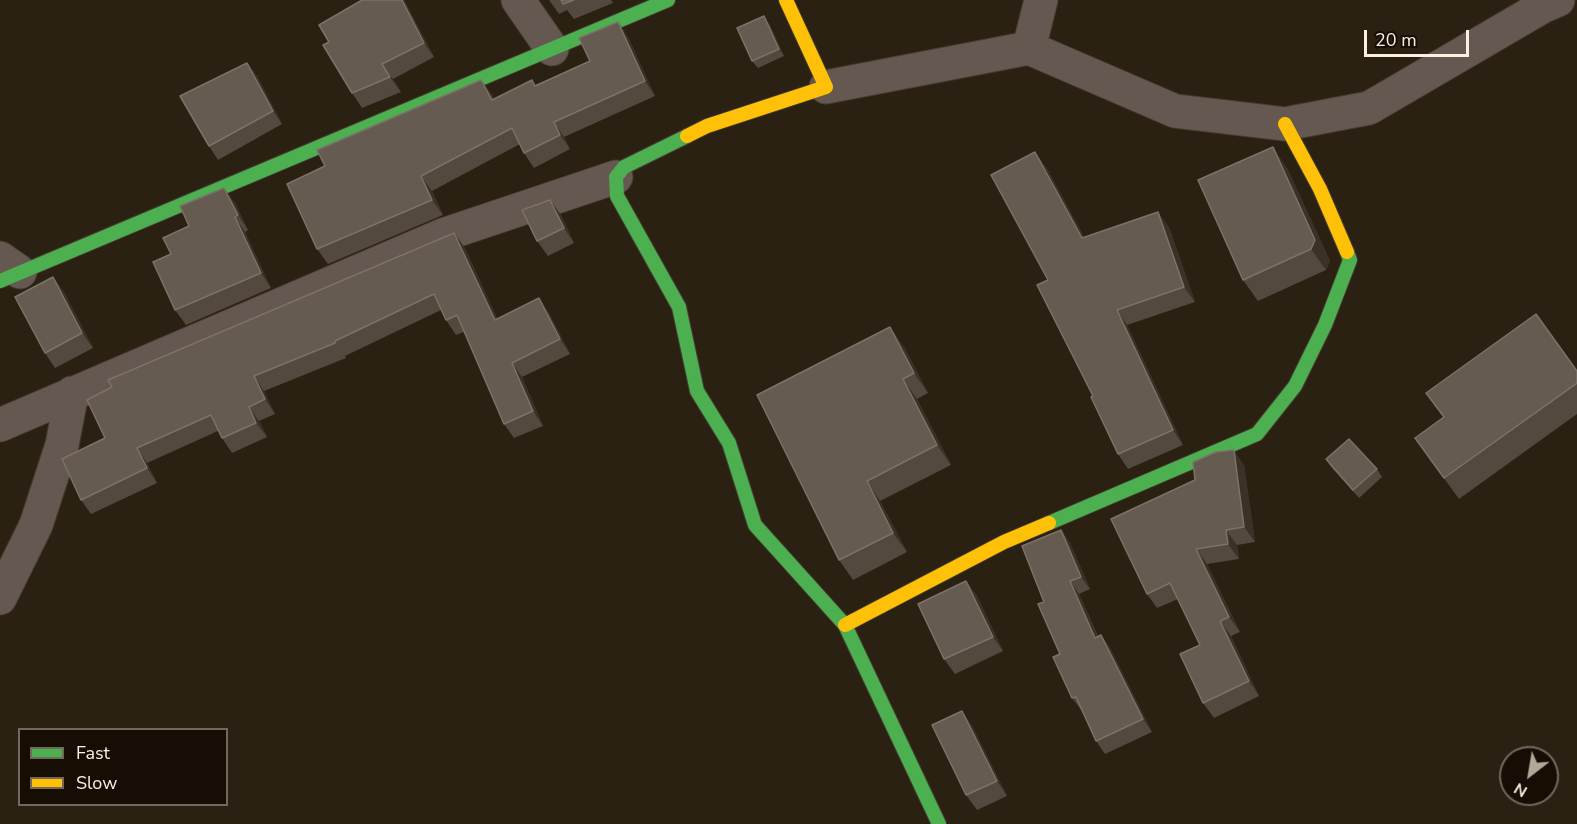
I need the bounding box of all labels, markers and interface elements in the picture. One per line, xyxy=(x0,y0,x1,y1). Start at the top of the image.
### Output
scale bar xyxy=(1367,18,1472,56)
text: 20 m xyxy=(1375,28,1417,52)
legend xyxy=(18,728,228,806)
text: Fast xyxy=(76,741,110,765)
north arrow xyxy=(1499,746,1559,806)
text: Slow xyxy=(76,771,117,795)
text: N xyxy=(1510,777,1532,802)

